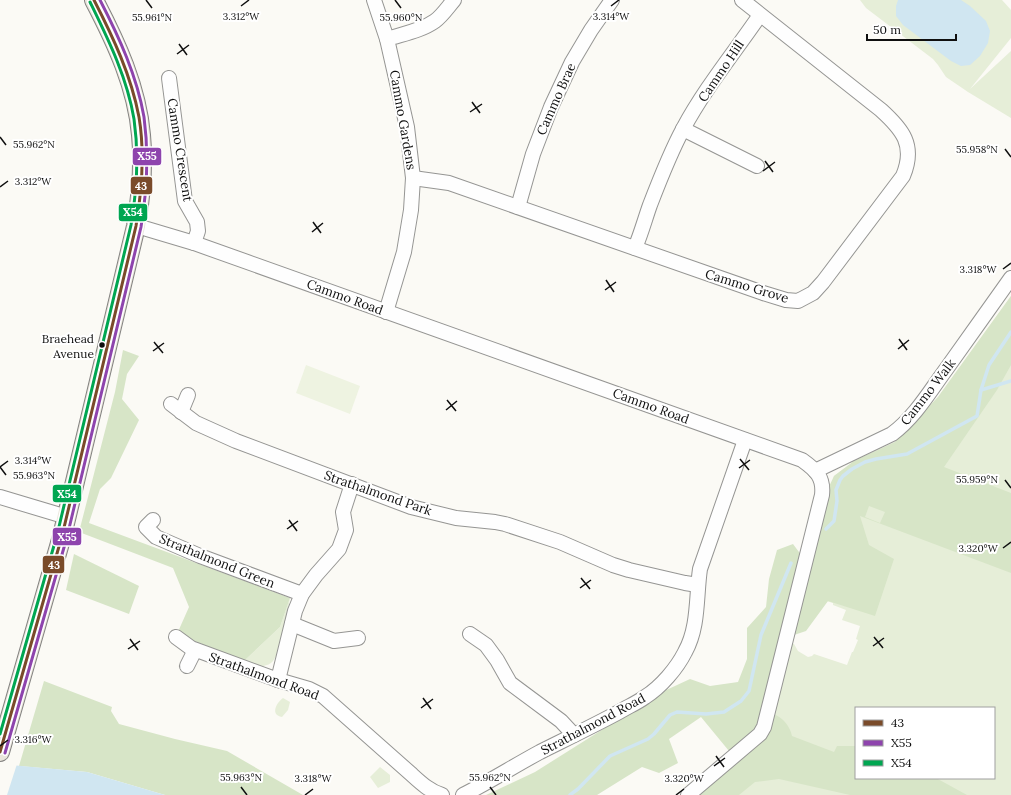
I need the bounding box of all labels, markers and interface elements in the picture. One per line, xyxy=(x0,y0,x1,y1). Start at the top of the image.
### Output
text: 3.312°W xyxy=(223,10,260,23)
text: 3.314°W xyxy=(593,10,630,23)
text: 55.961°N xyxy=(132,11,172,24)
text: 55.960°N xyxy=(380,11,423,24)
scale bar xyxy=(867,16,956,42)
text: 50 m xyxy=(873,22,901,37)
street label: Cammo Hill xyxy=(694,37,748,105)
street label: Cammo Brae xyxy=(533,60,579,138)
street label: Cammo Gardens xyxy=(386,69,420,171)
street label: Cammo Crescent xyxy=(163,97,197,203)
text: 55.962°N xyxy=(13,138,55,151)
text: 55.958°N xyxy=(956,143,998,156)
line badge: X55 xyxy=(132,147,162,166)
text: X55 xyxy=(137,149,157,163)
text: 3.312°W xyxy=(15,175,52,188)
line badge: 43 xyxy=(130,176,153,195)
text: 43 xyxy=(135,179,147,193)
line badge: X54 xyxy=(118,203,148,222)
text: X54 xyxy=(123,205,143,219)
text: 3.318°W xyxy=(960,263,997,276)
street label: Cammo Grove xyxy=(703,265,791,307)
street label: Cammo Road xyxy=(304,275,386,319)
place label: Braehead Avenue xyxy=(42,331,94,361)
marker: Braehead Avenue xyxy=(97,340,107,350)
street label: Cammo Walk xyxy=(897,355,959,429)
street label: Cammo Road xyxy=(610,384,692,428)
text: 3.314°W xyxy=(15,454,52,467)
street label: Strathalmond Park xyxy=(322,467,434,519)
text: 55.963°N xyxy=(13,469,55,482)
text: 55.959°N xyxy=(956,473,998,486)
line badge: X54 xyxy=(52,484,82,503)
text: X54 xyxy=(57,487,77,501)
line badge: X55 xyxy=(52,527,82,546)
text: X55 xyxy=(57,530,77,544)
street label: Strathalmond Green xyxy=(157,530,277,592)
text: 3.320°W xyxy=(958,542,999,555)
line badge: 43 xyxy=(42,555,65,574)
text: 43 xyxy=(48,558,60,572)
street label: Strathalmond Road xyxy=(207,648,322,704)
street label: Strathalmond Road xyxy=(538,689,648,759)
legend xyxy=(855,707,995,779)
text: 43 xyxy=(891,715,905,730)
text: 3.316°W xyxy=(14,733,53,746)
text: X55 xyxy=(891,735,912,750)
text: X54 xyxy=(891,755,912,770)
text: 55.963°N xyxy=(220,771,262,784)
text: 55.962°N xyxy=(469,771,511,784)
text: 3.318°W xyxy=(295,772,332,785)
text: 3.320°W xyxy=(664,772,705,785)

